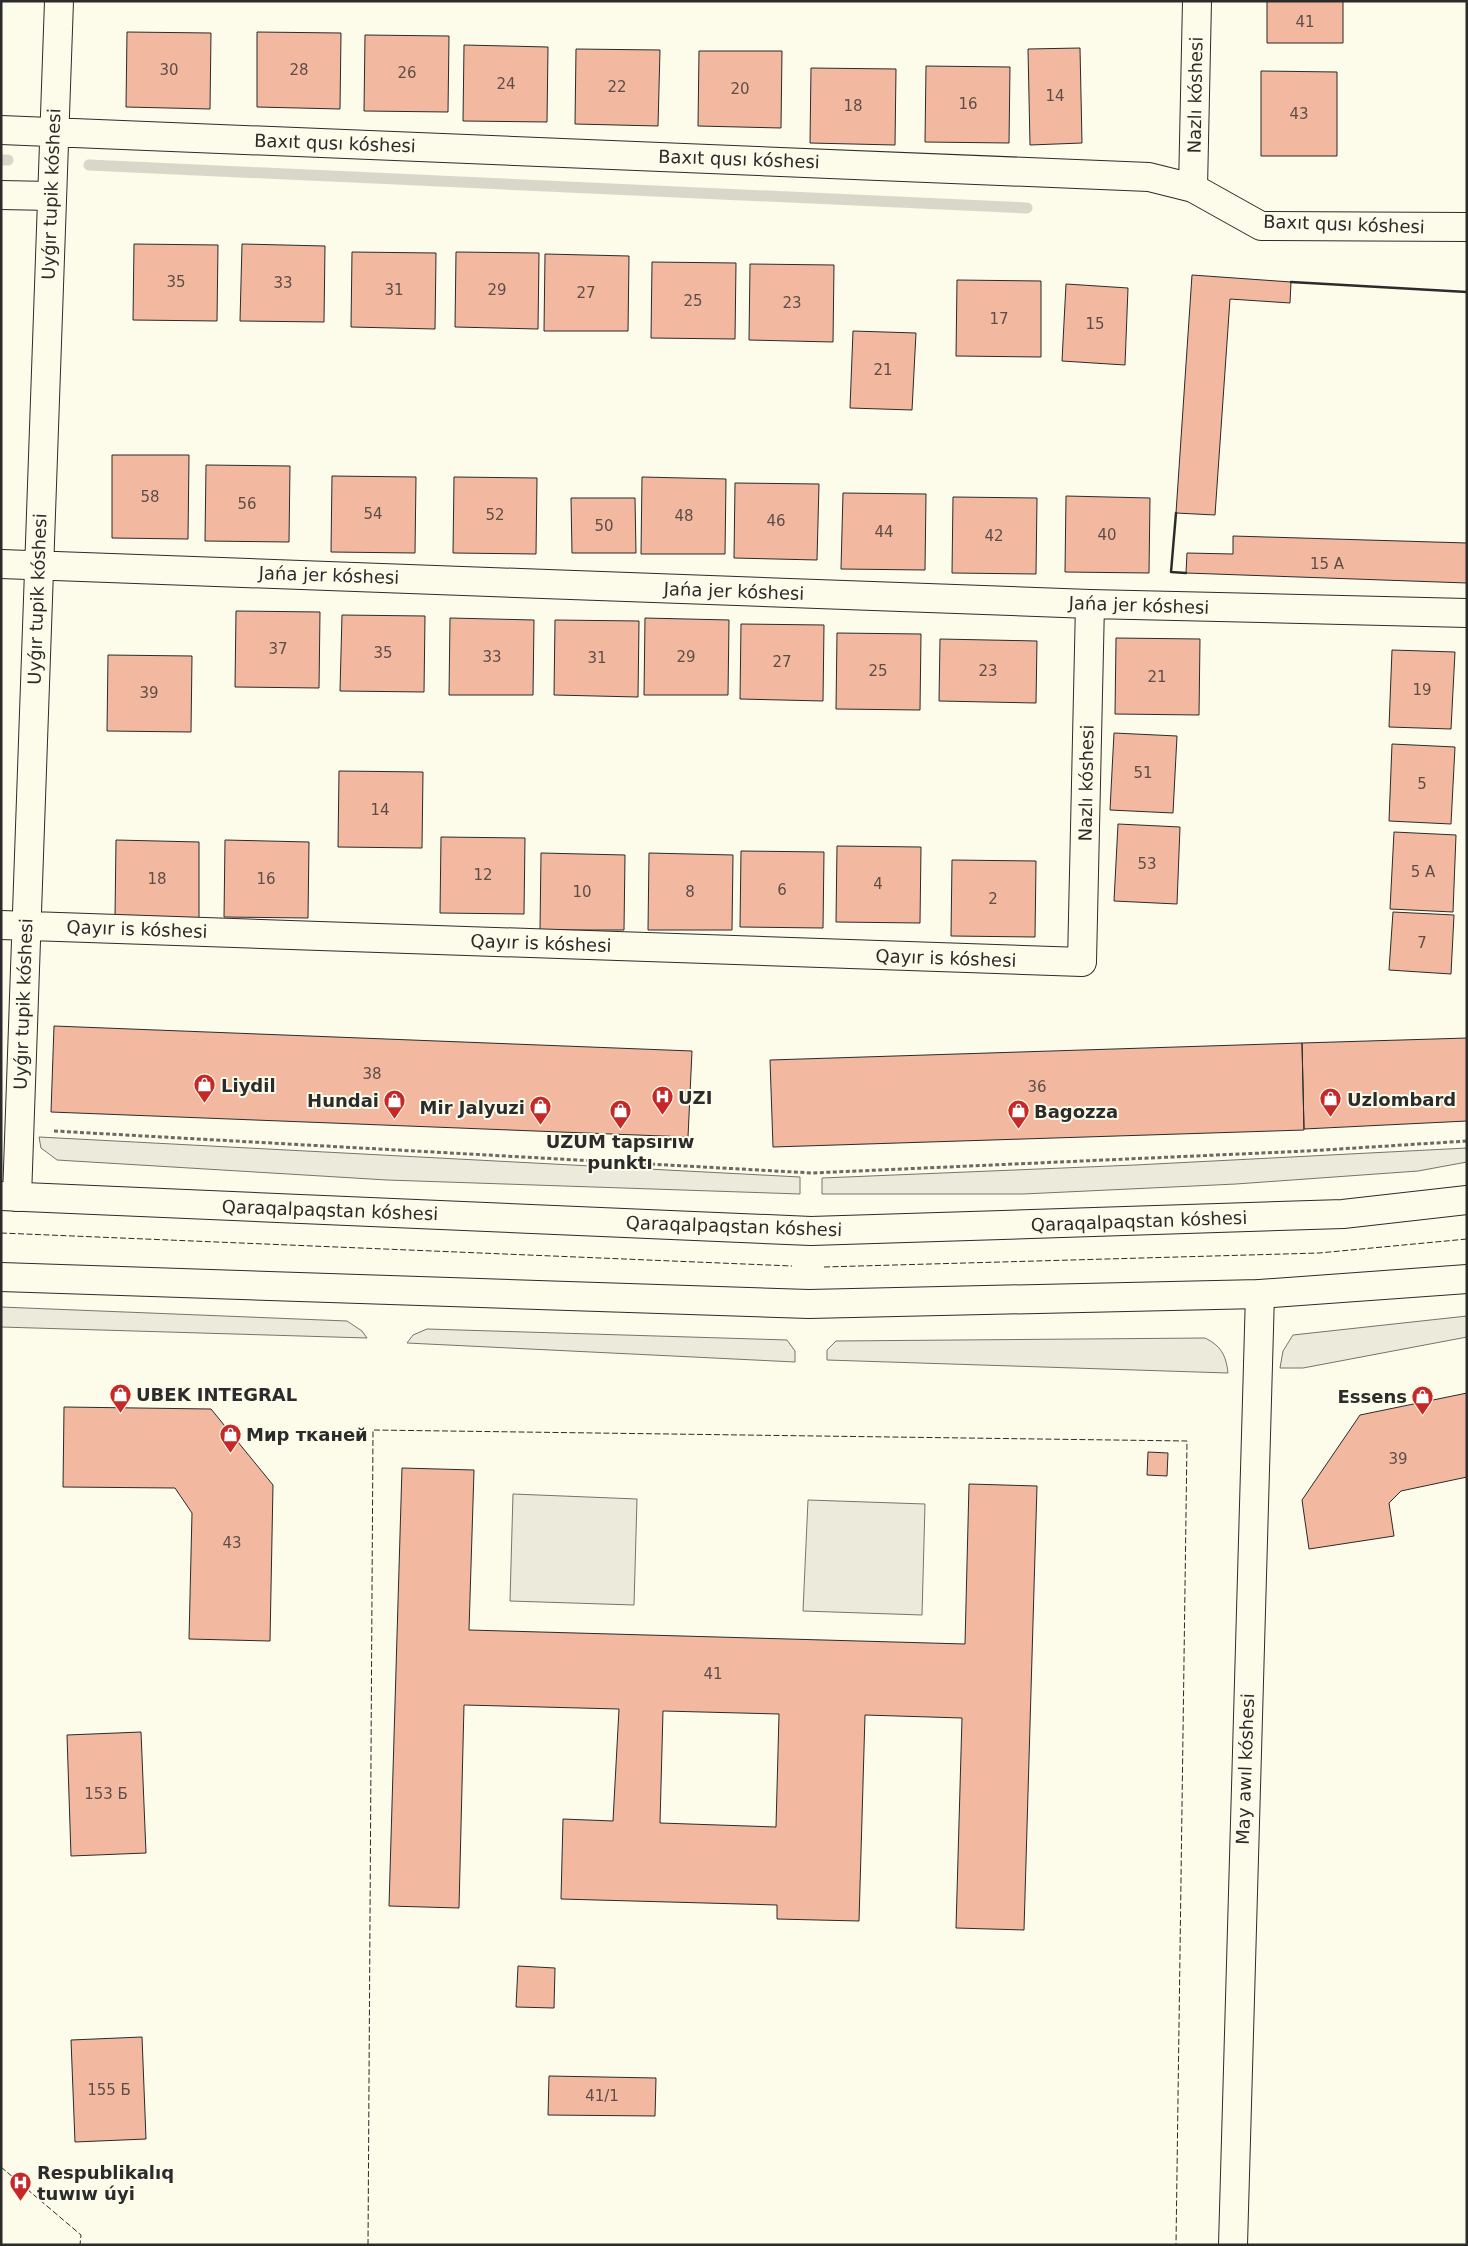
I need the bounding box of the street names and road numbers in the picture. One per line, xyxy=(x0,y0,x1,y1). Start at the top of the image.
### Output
street label: Nazlı kóshesi xyxy=(1183,36,1207,154)
street label: Uyǵır tupik kóshesi xyxy=(38,108,64,280)
street label: Baxıt qusı kóshesi xyxy=(254,130,416,156)
street label: Baxıt qusı kóshesi xyxy=(658,146,820,172)
street label: Baxıt qusı kóshesi xyxy=(1263,211,1425,237)
street label: Uyǵır tupik kóshesi xyxy=(24,513,50,685)
street label: Jańa jer kóshesi xyxy=(257,562,400,588)
street label: Jańa jer kóshesi xyxy=(662,578,805,604)
street label: Jańa jer kóshesi xyxy=(1067,592,1210,618)
street label: Nazlı kóshesi xyxy=(1074,724,1098,842)
street label: Qayır is kóshesi xyxy=(66,916,208,942)
street label: Uyǵır tupik kóshesi xyxy=(10,918,36,1090)
street label: Qayır is kóshesi xyxy=(470,930,612,956)
street label: Qayır is kóshesi xyxy=(875,945,1017,971)
street label: Qaraqalpaqstan kóshesi xyxy=(221,1196,439,1224)
street label: Qaraqalpaqstan kóshesi xyxy=(1030,1207,1248,1235)
street label: Qaraqalpaqstan kóshesi xyxy=(625,1212,843,1240)
street label: May awıl kóshesi xyxy=(1232,1693,1258,1845)

